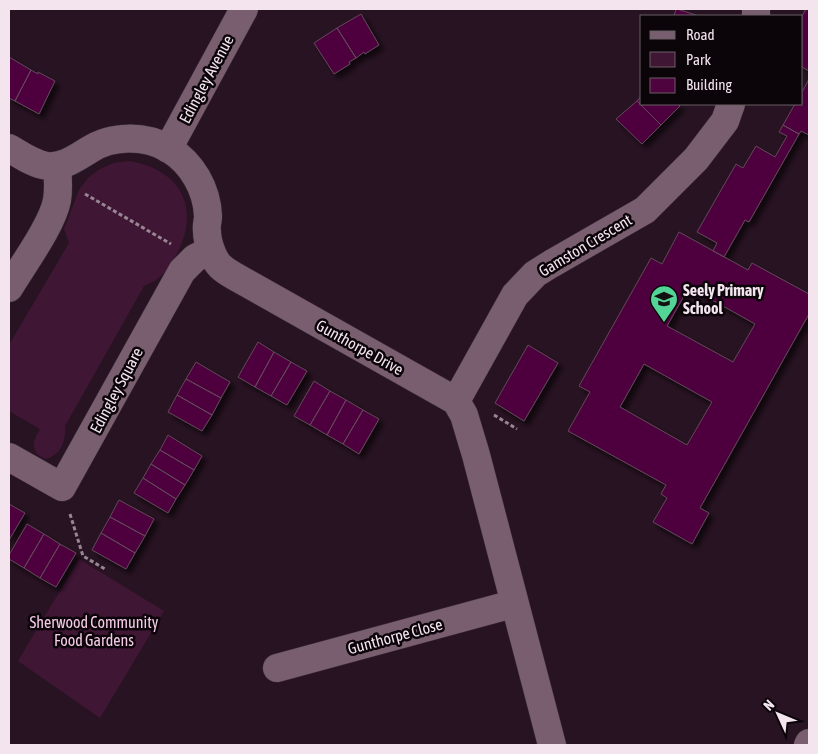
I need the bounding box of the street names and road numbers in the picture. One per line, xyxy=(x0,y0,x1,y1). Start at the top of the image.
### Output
street label: Edingley Avenue xyxy=(175,32,238,127)
street label: Gamston Crescent xyxy=(535,210,635,280)
street label: Gunthorpe Drive xyxy=(313,316,407,379)
street label: Edingley Square xyxy=(86,344,147,436)
street label: Gunthorpe Close xyxy=(346,615,445,658)

